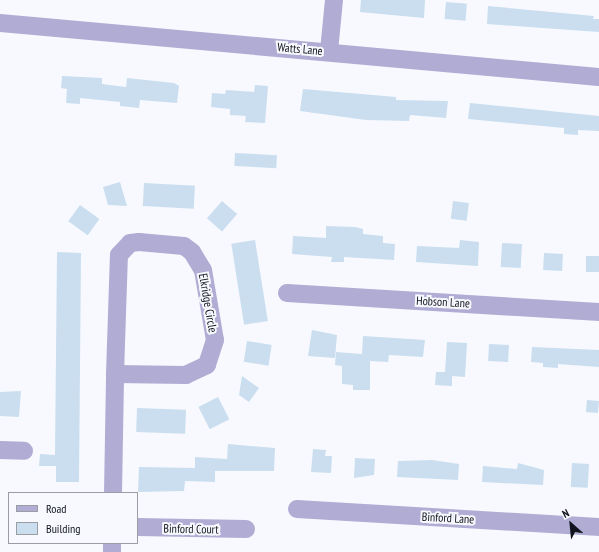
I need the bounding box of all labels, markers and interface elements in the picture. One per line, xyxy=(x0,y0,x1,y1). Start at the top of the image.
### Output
street label: Watts Lane xyxy=(277,40,323,58)
street label: Elkridge Circle xyxy=(196,272,220,334)
street label: Hobson Lane xyxy=(416,293,470,311)
legend xyxy=(8,492,138,544)
text: Road xyxy=(46,501,66,516)
north arrow xyxy=(551,504,591,544)
text: N xyxy=(560,506,571,521)
street label: Binford Lane xyxy=(421,509,475,527)
text: Building xyxy=(46,521,81,536)
street label: Binford Court xyxy=(163,521,219,537)

